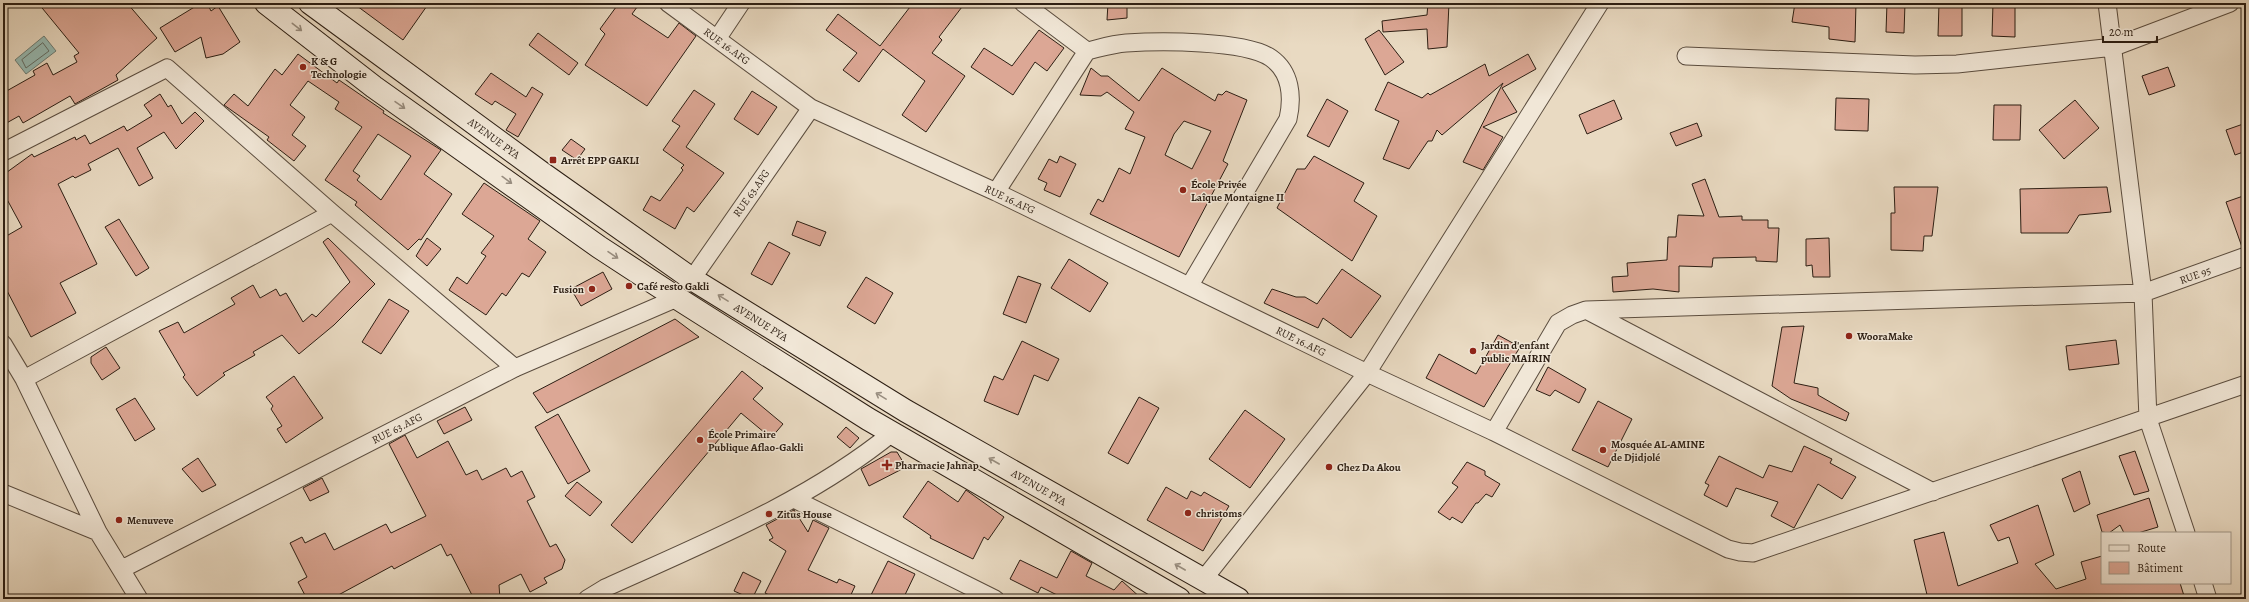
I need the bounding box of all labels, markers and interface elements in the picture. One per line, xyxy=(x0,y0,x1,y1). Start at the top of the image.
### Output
scale bar xyxy=(2103,18,2157,44)
one-way arrow xyxy=(291,23,302,31)
street label: RUE 16.AFG xyxy=(700,24,753,68)
text: 20 m xyxy=(2109,24,2133,40)
place label: K & G Technologie xyxy=(311,54,367,82)
marker: K & G Technologie xyxy=(298,62,308,72)
one-way arrow xyxy=(395,101,406,109)
street label: AVENUE PYA xyxy=(464,114,523,163)
place label: Arrêt EPP GAKLI xyxy=(560,153,639,168)
marker: Arrêt EPP GAKLI xyxy=(548,155,558,165)
street label: RUE 63.AFG xyxy=(730,166,773,220)
one-way arrow xyxy=(501,176,512,184)
place label: École Privée Laîque Montaigne II xyxy=(1191,177,1284,205)
street label: RUE 16.AFG xyxy=(982,181,1037,218)
marker: École Privée Laîque Montaigne II xyxy=(1178,185,1188,195)
one-way arrow xyxy=(607,252,619,260)
street label: RUE 95 xyxy=(2177,263,2213,288)
place label: Café resto Gakli xyxy=(637,279,709,294)
marker: Café resto Gakli xyxy=(624,281,634,291)
place label: Fusion xyxy=(553,282,584,297)
marker: Fusion xyxy=(587,284,597,294)
one-way arrow xyxy=(718,294,729,302)
street label: AVENUE PYA xyxy=(730,299,791,345)
street label: RUE 16.AFG xyxy=(1273,323,1328,360)
place label: WooraMake xyxy=(1856,329,1913,344)
marker: WooraMake xyxy=(1844,331,1854,341)
place label: Jardin d'enfant public MAIRIN xyxy=(1481,338,1551,366)
marker: Jardin d'enfant public MAIRIN xyxy=(1468,346,1478,356)
one-way arrow xyxy=(875,391,887,399)
street label: RUE 63.AFG xyxy=(369,409,425,448)
place label: École Primaire Publique Aflao-Gakli xyxy=(708,427,803,455)
marker: École Primaire Publique Aflao-Gakli xyxy=(695,435,705,445)
place label: Mosquée AL-AMINE de Djidjolé xyxy=(1611,437,1705,465)
marker: Mosquée AL-AMINE de Djidjolé xyxy=(1598,445,1608,455)
one-way arrow xyxy=(988,456,1000,464)
place label: Pharmacie Jahnap xyxy=(895,458,979,473)
marker: Pharmacie Jahnap xyxy=(882,460,892,470)
place label: Chez Da Akou xyxy=(1337,460,1402,475)
marker: Chez Da Akou xyxy=(1324,462,1334,472)
street label: AVENUE PYA xyxy=(1008,465,1070,510)
place label: christoms xyxy=(1196,506,1242,521)
place label: Zitus House xyxy=(777,507,832,522)
marker: christoms xyxy=(1183,508,1193,518)
marker: Zitus House xyxy=(764,509,774,519)
place label: Menuveve xyxy=(127,513,173,528)
marker: Menuveve xyxy=(114,515,124,525)
legend xyxy=(2101,532,2231,584)
text: Route xyxy=(2137,540,2166,556)
text: Bâtiment xyxy=(2137,560,2183,576)
one-way arrow xyxy=(1174,562,1186,570)

